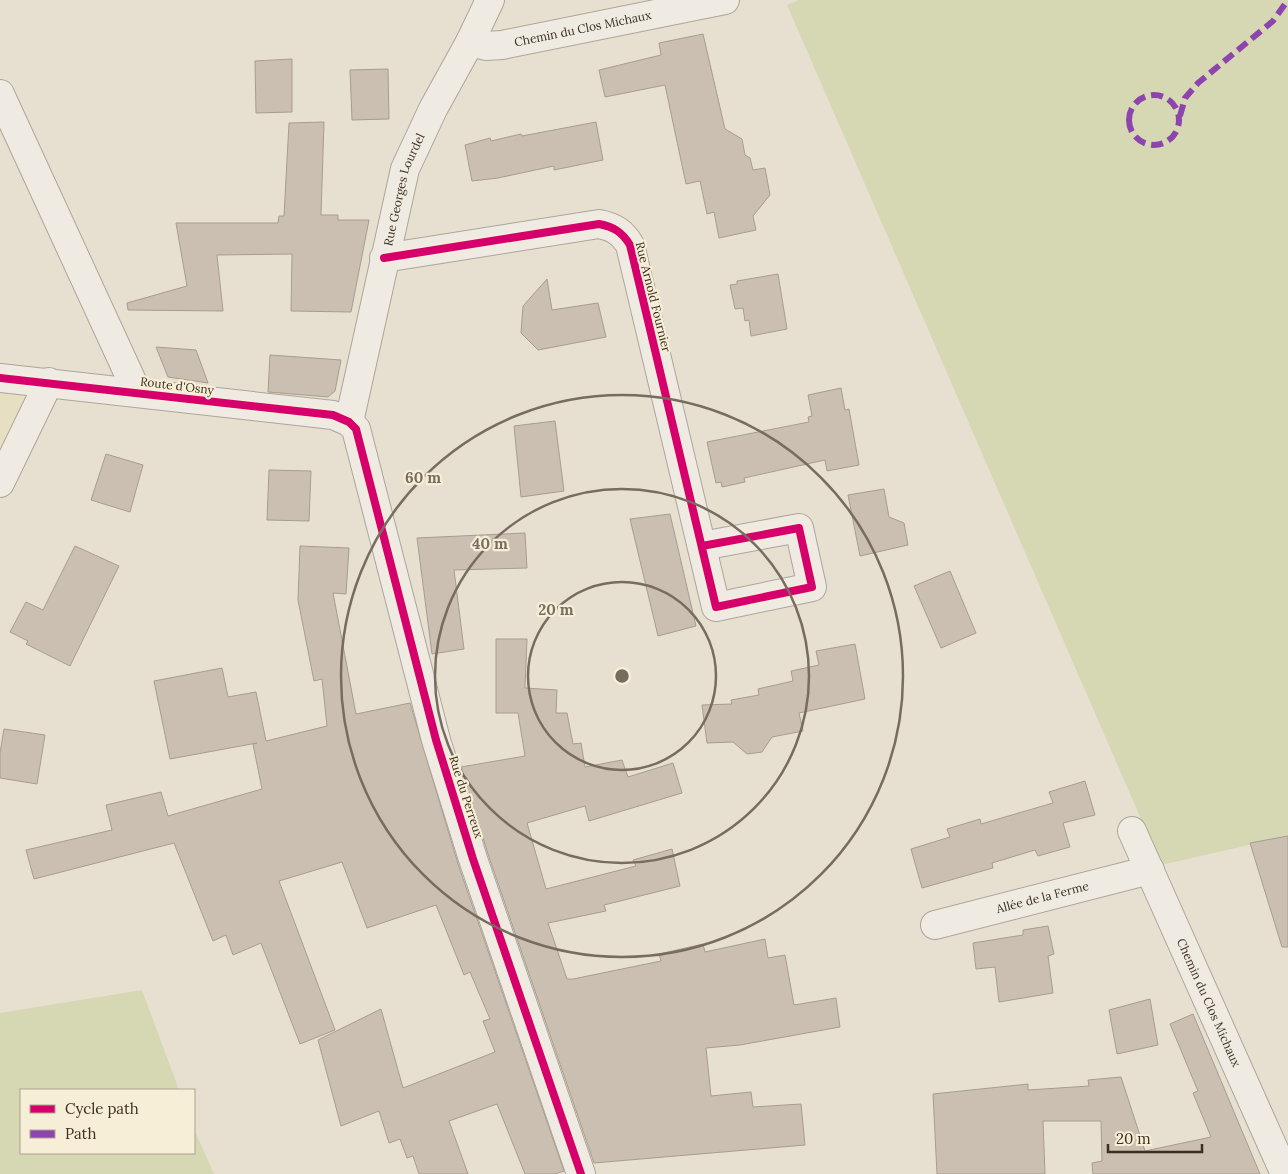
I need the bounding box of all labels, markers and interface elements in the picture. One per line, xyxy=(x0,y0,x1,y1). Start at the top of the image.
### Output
street label: Chemin du Clos Michaux xyxy=(513,7,653,49)
street label: Rue Georges Lourdel xyxy=(380,131,428,247)
street label: Rue Arnold Fournier xyxy=(633,240,675,354)
street label: Route d'Osny xyxy=(139,374,215,398)
text: 60 m xyxy=(405,468,441,487)
text: 40 m xyxy=(472,534,508,553)
text: 20 m xyxy=(538,600,574,619)
centre of rings xyxy=(613,667,631,685)
street label: Rue du Perreux xyxy=(446,754,487,841)
street label: Allée de la Ferme xyxy=(994,878,1091,916)
street label: Chemin du Clos Michaux xyxy=(1174,936,1245,1070)
legend xyxy=(20,1089,195,1154)
text: Cycle path xyxy=(65,1099,139,1118)
scale bar xyxy=(1108,1122,1202,1154)
text: Path xyxy=(65,1124,96,1143)
text: 20 m xyxy=(1116,1129,1151,1148)

